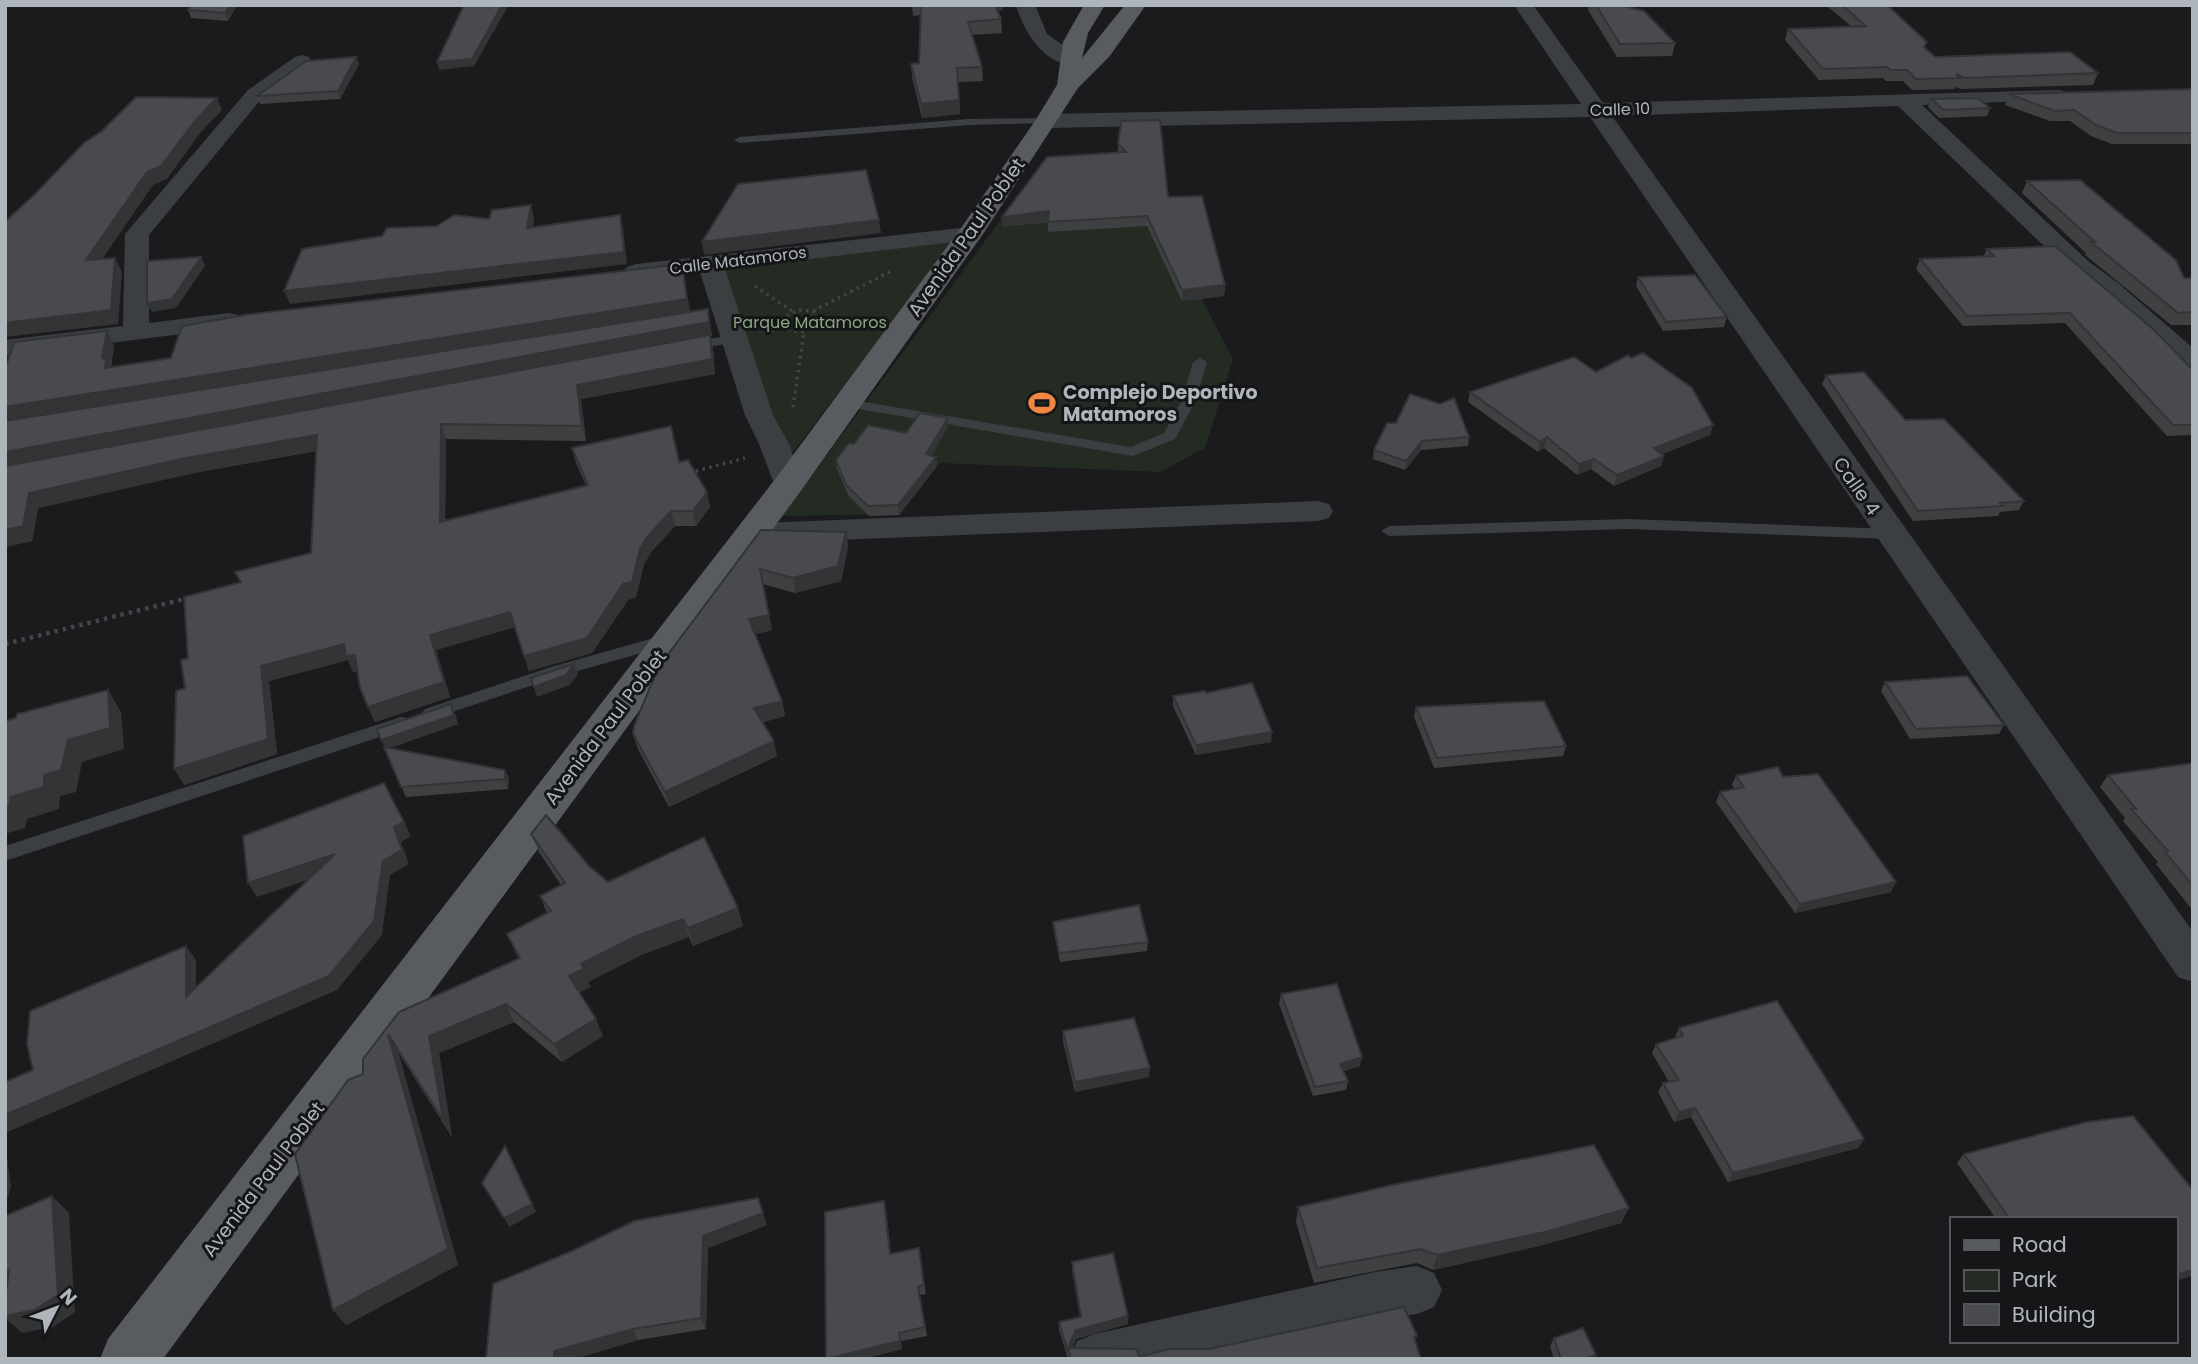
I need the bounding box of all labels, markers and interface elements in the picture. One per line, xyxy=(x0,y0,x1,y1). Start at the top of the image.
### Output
street label: Calle 10 xyxy=(1589,97,1651,122)
street label: Avenida Paul Poblet xyxy=(901,152,1031,322)
street label: Calle Matamoros xyxy=(668,241,808,280)
park label: Parque Matamoros xyxy=(733,311,887,334)
place label: Complejo Deportivo Matamoros xyxy=(1063,379,1258,428)
sports icon: Complejo Deportivo Matamoros xyxy=(1027,388,1057,418)
street label: Calle 4 xyxy=(1827,452,1887,521)
street label: Avenida Paul Poblet xyxy=(538,644,673,810)
street label: Avenida Paul Poblet xyxy=(196,1096,331,1262)
legend xyxy=(1950,1217,2177,1343)
text: Road xyxy=(2012,1230,2067,1259)
text: Park xyxy=(2012,1265,2057,1294)
north arrow xyxy=(21,1273,91,1343)
text: N xyxy=(53,1283,83,1311)
text: Building xyxy=(2012,1300,2096,1329)

